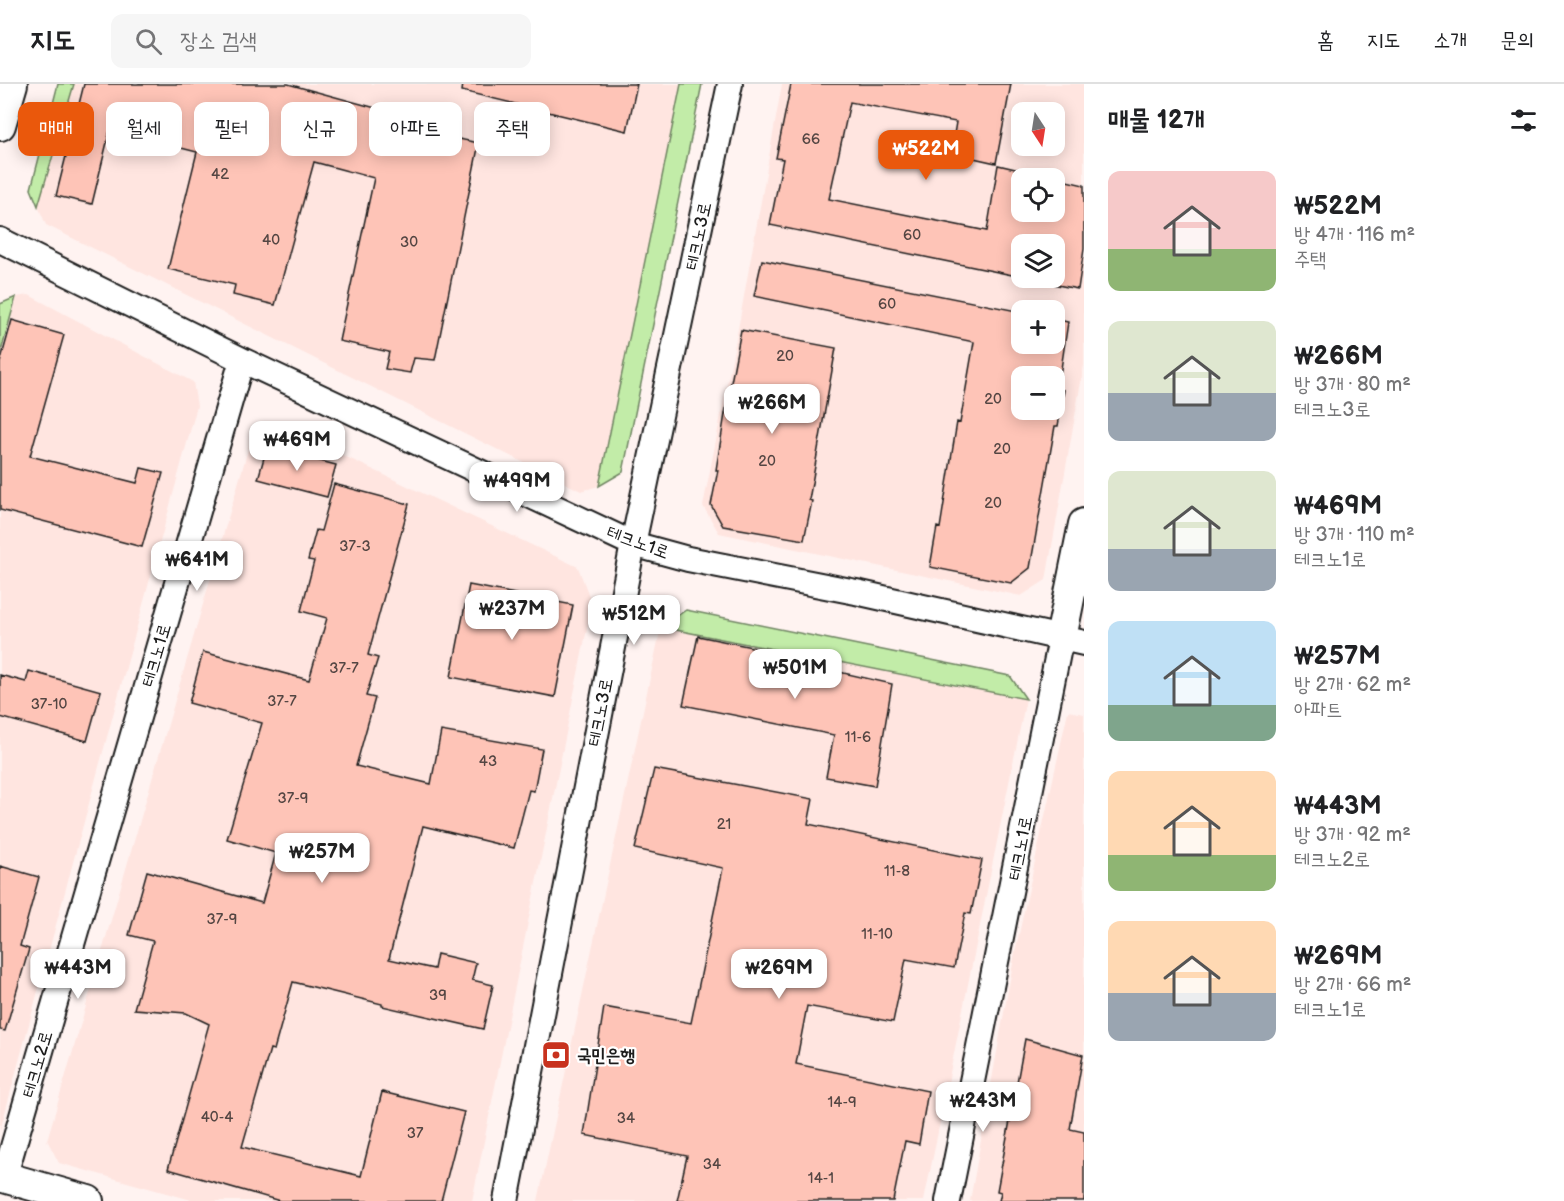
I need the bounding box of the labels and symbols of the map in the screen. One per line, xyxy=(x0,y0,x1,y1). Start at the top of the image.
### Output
north arrow xyxy=(1011,102,1065,156)
house number: 66 xyxy=(802,130,820,149)
pin: ₩522M xyxy=(884,130,968,181)
house number: 42 xyxy=(211,165,229,184)
street label: 테크노3로 xyxy=(681,200,716,272)
house number: 60 xyxy=(903,226,921,245)
house number: 40 xyxy=(262,231,280,250)
house number: 30 xyxy=(400,233,418,252)
house number: 60 xyxy=(878,295,896,314)
house number: 20 xyxy=(776,347,794,366)
pin: ₩266M xyxy=(730,384,814,435)
house number: 20 xyxy=(984,390,1002,409)
pin: ₩469M xyxy=(255,421,339,472)
house number: 20 xyxy=(993,440,1011,459)
house number: 20 xyxy=(758,452,776,471)
pin: ₩499M xyxy=(475,462,559,513)
house number: 20 xyxy=(984,494,1002,513)
street label: 테크노1로 xyxy=(604,522,672,563)
house number: 37-3 xyxy=(339,537,371,556)
pin: ₩641M xyxy=(155,541,239,592)
pin: ₩237M xyxy=(470,590,554,641)
pin: ₩512M xyxy=(592,595,676,646)
street label: 테크노1로 xyxy=(137,621,176,689)
pin: ₩501M xyxy=(753,649,837,700)
house number: 37-7 xyxy=(329,659,359,678)
street label: 테크노3로 xyxy=(584,676,617,748)
house number: 37-7 xyxy=(267,692,297,711)
house number: 37-10 xyxy=(31,695,68,714)
house number: 11-6 xyxy=(845,728,871,747)
house number: 43 xyxy=(479,752,497,771)
house number: 37-9 xyxy=(278,789,308,808)
street label: 테크노1로 xyxy=(1004,814,1037,882)
house number: 21 xyxy=(717,815,731,834)
pin: ₩257M xyxy=(280,833,364,884)
house number: 11-8 xyxy=(884,862,910,881)
house number: 37-9 xyxy=(207,910,237,929)
house number: 11-10 xyxy=(861,925,893,944)
pin: ₩443M xyxy=(36,949,120,1000)
pin: ₩269M xyxy=(737,949,821,1000)
house number: 39 xyxy=(429,986,447,1005)
street label: 테크노2로 xyxy=(18,1028,57,1100)
bank icon: 국민은행 xyxy=(540,1039,572,1071)
place label: 국민은행 xyxy=(577,1045,635,1066)
pin: ₩243M xyxy=(941,1082,1025,1133)
house number: 14-9 xyxy=(827,1093,857,1112)
house number: 40-4 xyxy=(201,1108,233,1127)
house number: 34 xyxy=(617,1109,635,1128)
house number: 37 xyxy=(407,1124,424,1143)
house number: 34 xyxy=(703,1155,721,1174)
house number: 14-1 xyxy=(808,1169,834,1188)

